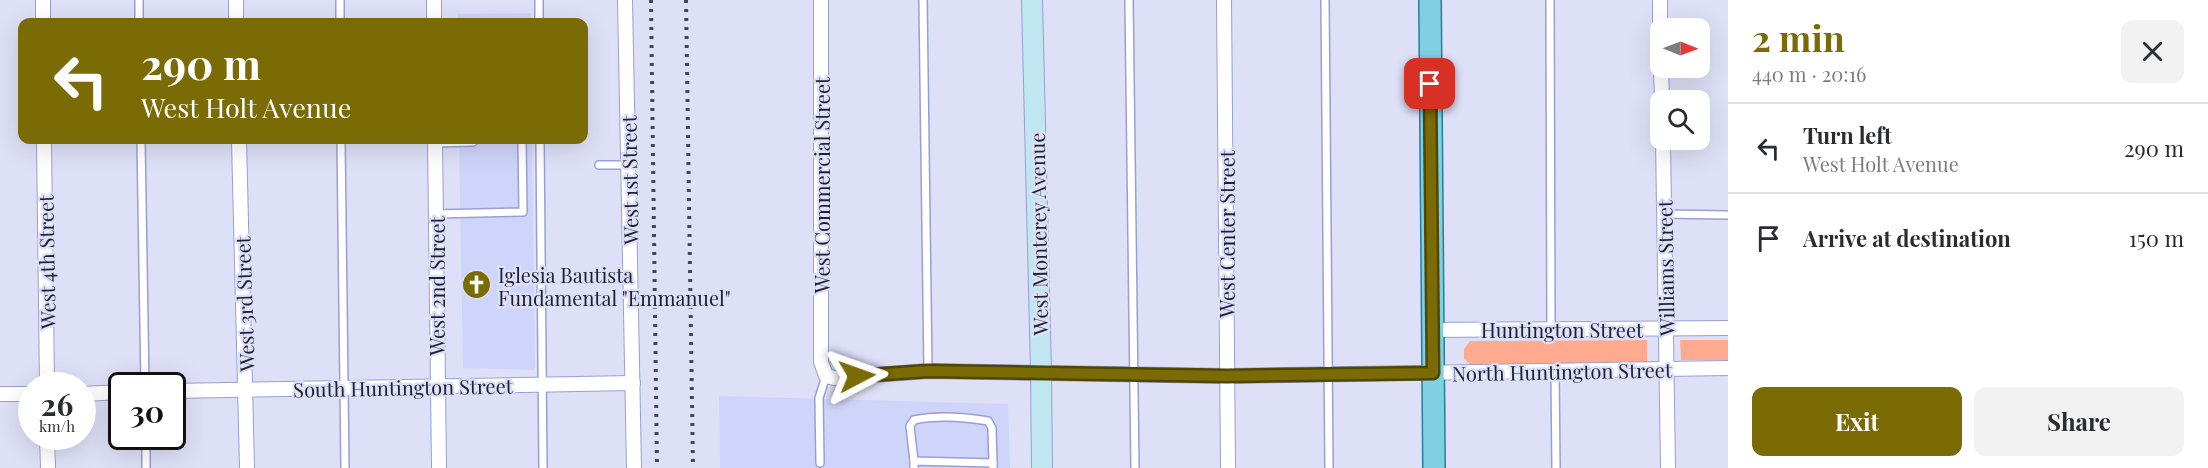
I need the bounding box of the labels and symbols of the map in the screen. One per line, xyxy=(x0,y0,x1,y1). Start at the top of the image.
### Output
north arrow xyxy=(1650,18,1710,78)
pin xyxy=(1404,58,1455,109)
street label: West Commercial Street xyxy=(808,76,835,294)
street label: West 1st Street xyxy=(614,114,644,246)
street label: West Monterey Avenue xyxy=(1023,132,1053,337)
street label: West Center Street xyxy=(1213,149,1240,319)
street label: West 4th Street xyxy=(31,194,61,330)
street label: Williams Street xyxy=(1650,199,1680,337)
street label: West 2nd Street xyxy=(423,215,450,357)
street label: West 3rd Street xyxy=(228,235,260,373)
place label: Iglesia Bautista Fundamental "Emmanuel" xyxy=(498,261,731,311)
church icon: Iglesia Bautista Fundamental "Emmanuel" xyxy=(461,269,493,301)
street label: Huntington Street xyxy=(1481,316,1644,343)
position arrow xyxy=(825,344,889,408)
street label: North Huntington Street xyxy=(1452,356,1673,386)
speed limit sign: 30 xyxy=(108,372,186,450)
street label: South Huntington Street xyxy=(293,372,514,402)

